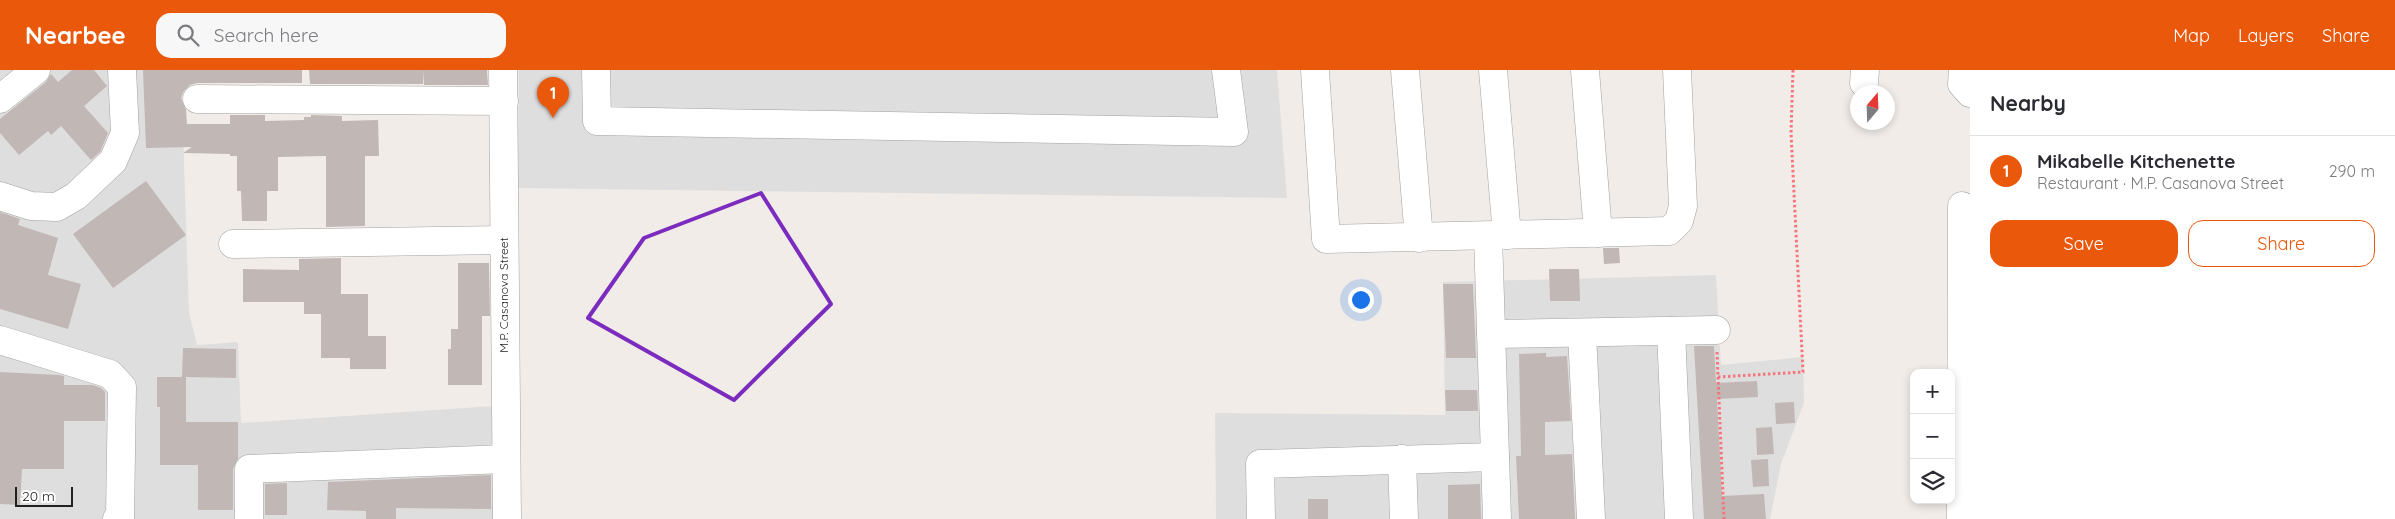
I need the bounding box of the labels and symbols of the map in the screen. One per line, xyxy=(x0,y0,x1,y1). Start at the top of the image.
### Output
pin: 1 xyxy=(537,77,569,118)
north arrow xyxy=(1850,85,1895,130)
street label: M.P. Casanova Street xyxy=(496,237,511,353)
your location xyxy=(1348,287,1374,313)
scale bar xyxy=(15,484,72,507)

